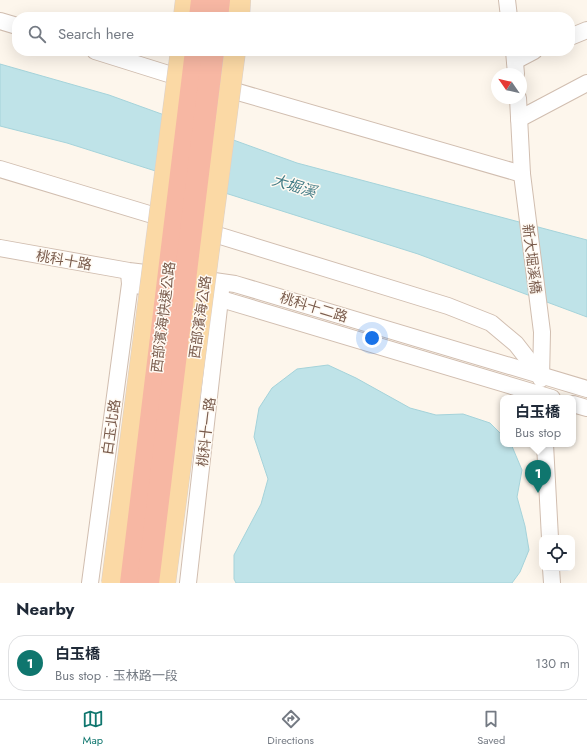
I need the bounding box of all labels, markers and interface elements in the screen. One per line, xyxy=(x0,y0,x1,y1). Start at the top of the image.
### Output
search box xyxy=(12,12,575,56)
icon: search xyxy=(26,23,48,45)
text: Search here xyxy=(58,23,134,45)
north arrow xyxy=(491,68,527,104)
water label: 大堀溪 xyxy=(269,169,321,204)
street label: 新大堀溪橋 xyxy=(518,223,546,295)
street label: 桃科十路 xyxy=(35,245,93,275)
street label: 西部濱海快速公路 xyxy=(146,260,180,374)
street label: 西部濱海公路 xyxy=(184,274,216,360)
street label: 桃科十二路 xyxy=(278,287,350,327)
your location xyxy=(362,328,382,348)
popup xyxy=(500,395,576,447)
street label: 桃科十一路 xyxy=(192,396,220,468)
street label: 白玉北路 xyxy=(97,398,125,456)
text: 白玉橋 xyxy=(515,401,560,423)
text: Bus stop xyxy=(515,423,561,442)
pin: 1 xyxy=(525,460,551,493)
map controls xyxy=(539,535,575,571)
button: locate xyxy=(539,535,575,571)
text: Nearby xyxy=(16,597,74,621)
text: 白玉橋 xyxy=(55,643,100,665)
text: 1 xyxy=(27,654,33,673)
text: 130 m xyxy=(535,654,570,673)
text: Bus stop · 玉林路一段 xyxy=(55,666,178,685)
tab: Map xyxy=(82,708,104,748)
tab: Directions xyxy=(267,708,314,748)
tab: Saved xyxy=(477,708,505,748)

